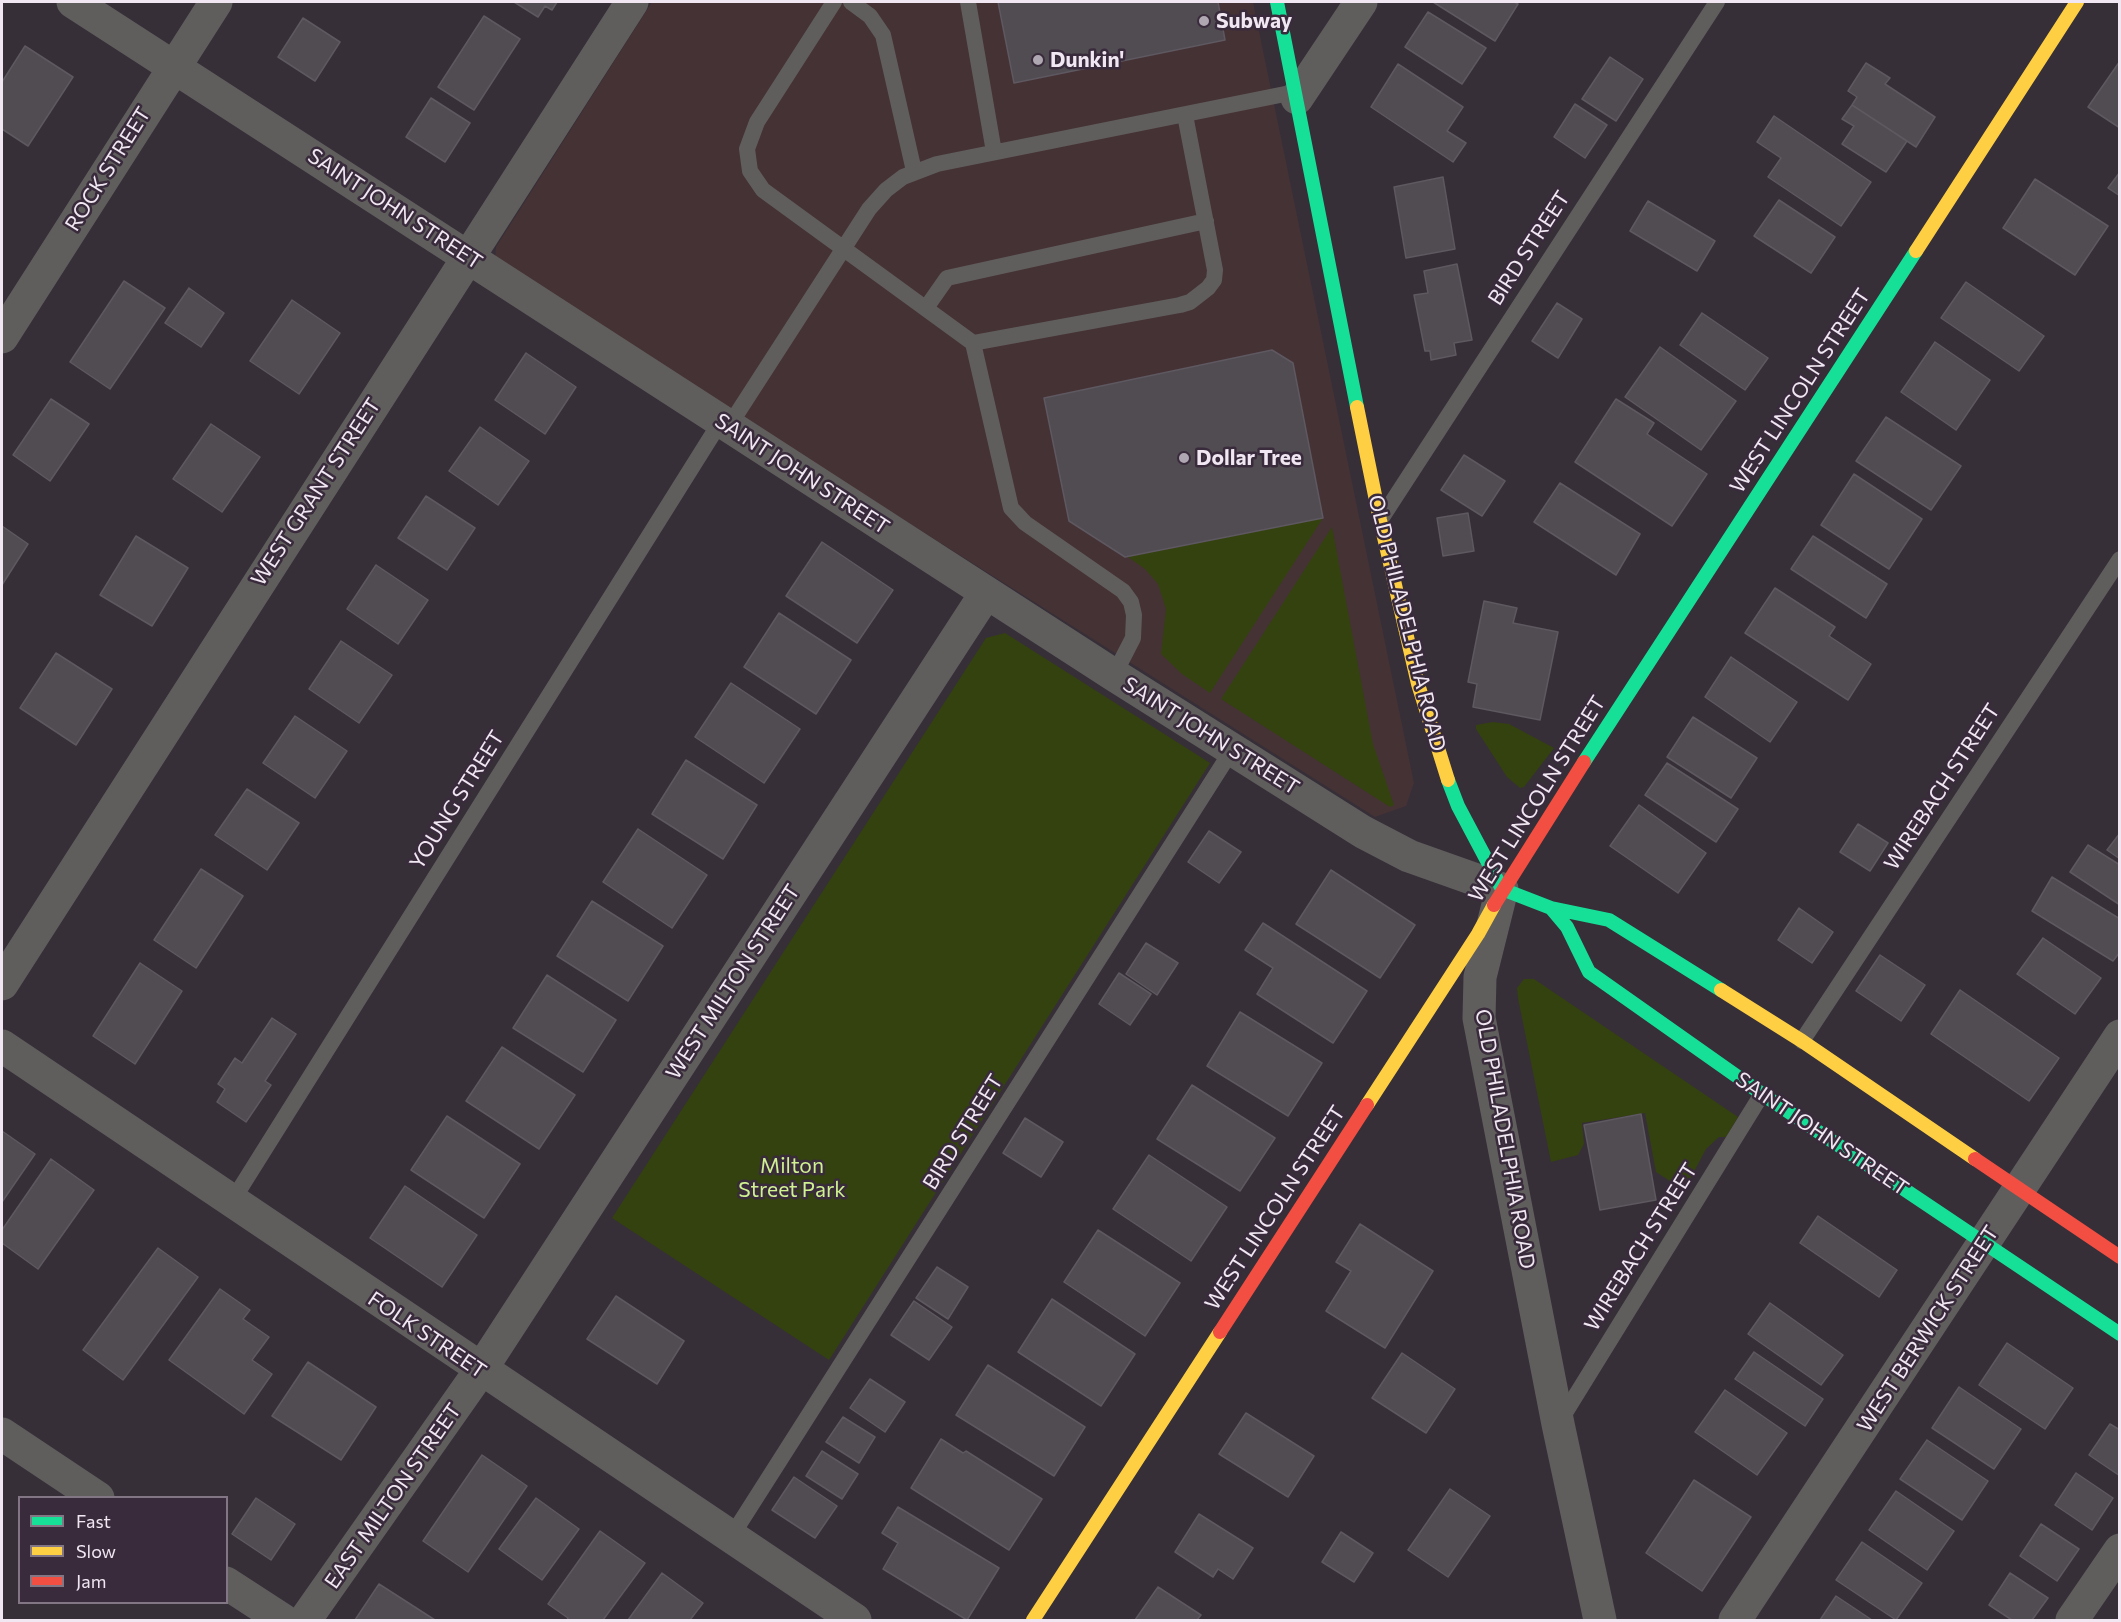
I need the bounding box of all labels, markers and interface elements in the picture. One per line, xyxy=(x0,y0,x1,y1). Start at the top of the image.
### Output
place label: Subway xyxy=(1216,8,1292,34)
marker: Subway xyxy=(1197,14,1211,28)
place label: Dunkin' xyxy=(1050,47,1124,73)
marker: Dunkin' xyxy=(1031,53,1045,67)
street label: ROCK STREET xyxy=(60,102,156,236)
street label: SAINT JOHN STREET xyxy=(303,143,487,275)
street label: BIRD STREET xyxy=(1483,186,1575,310)
street label: WEST LINCOLN STREET xyxy=(1724,284,1876,498)
street label: WEST GRANT STREET xyxy=(246,393,386,591)
street label: SAINT JOHN STREET xyxy=(710,408,894,540)
place label: Dollar Tree xyxy=(1196,445,1302,471)
marker: Dollar Tree xyxy=(1177,451,1191,465)
street label: OLD PHILADELPHIA ROAD xyxy=(1363,492,1451,754)
street label: SAINT JOHN STREET xyxy=(1118,672,1304,800)
street label: WEST LINCOLN STREET xyxy=(1463,691,1611,907)
street label: WIREBACH STREET xyxy=(1879,699,2005,875)
street label: YOUNG STREET xyxy=(404,726,510,874)
street label: WEST MILTON STREET xyxy=(661,880,805,1084)
street label: OLD PHILADELPHIA ROAD xyxy=(1470,1007,1540,1271)
street label: SAINT JOHN STREET xyxy=(1731,1067,1913,1201)
street label: BIRD STREET xyxy=(918,1070,1008,1194)
street label: WEST LINCOLN STREET xyxy=(1199,1101,1351,1315)
park label: Milton Street Park xyxy=(738,1153,846,1203)
street label: WIREBACH STREET xyxy=(1579,1158,1703,1336)
street label: WEST BERWICK STREET xyxy=(1852,1221,2004,1437)
street label: FOLK STREET xyxy=(363,1286,491,1384)
street label: EAST MILTON STREET xyxy=(320,1399,466,1593)
legend xyxy=(18,1496,228,1604)
text: Fast xyxy=(76,1510,111,1532)
text: Slow xyxy=(76,1540,116,1562)
text: Jam xyxy=(76,1570,106,1592)

